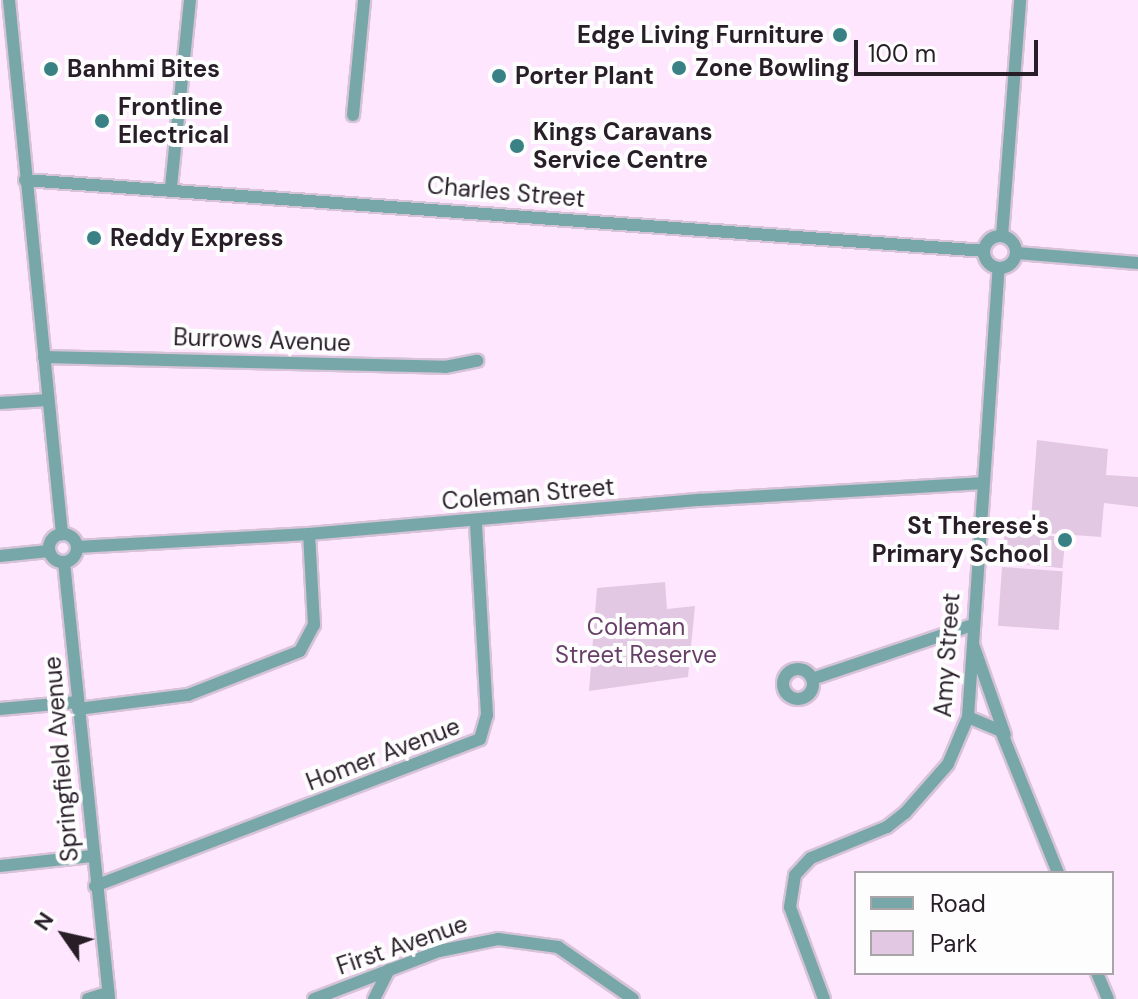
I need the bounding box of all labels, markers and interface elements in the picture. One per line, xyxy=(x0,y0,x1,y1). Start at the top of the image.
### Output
place label: Edge Living Furniture xyxy=(577,21,824,49)
scale bar xyxy=(858,24,1042,74)
marker: Edge Living Furniture xyxy=(831,26,849,44)
text: 100 m xyxy=(868,38,936,69)
place label: Zone Bowling xyxy=(695,54,850,82)
place label: Banhmi Bites xyxy=(67,55,220,83)
marker: Zone Bowling xyxy=(670,59,688,77)
marker: Banhmi Bites xyxy=(42,60,60,78)
place label: Porter Plant xyxy=(515,62,654,90)
marker: Porter Plant xyxy=(490,67,508,85)
place label: Frontline Electrical xyxy=(118,93,229,149)
marker: Frontline Electrical xyxy=(93,112,111,130)
place label: Kings Caravans Service Centre xyxy=(533,118,713,174)
marker: Kings Caravans Service Centre xyxy=(508,137,526,155)
street label: Charles Street xyxy=(426,171,586,213)
place label: Reddy Express xyxy=(110,224,283,252)
marker: Reddy Express xyxy=(85,229,103,247)
street label: Burrows Avenue xyxy=(173,323,351,357)
street label: Coleman Street xyxy=(441,472,615,516)
place label: St Therese's Primary School xyxy=(872,512,1049,568)
marker: St Therese's Primary School xyxy=(1056,531,1074,549)
street label: Amy Street xyxy=(928,592,966,718)
park label: Coleman Street Reserve xyxy=(555,613,717,669)
street label: Springfield Avenue xyxy=(38,655,84,863)
street label: Homer Avenue xyxy=(302,711,464,797)
legend xyxy=(854,871,1114,975)
text: Road xyxy=(930,888,986,919)
north arrow xyxy=(24,895,104,975)
text: N xyxy=(27,907,60,936)
street label: First Avenue xyxy=(333,909,471,981)
text: Park xyxy=(930,928,977,959)

